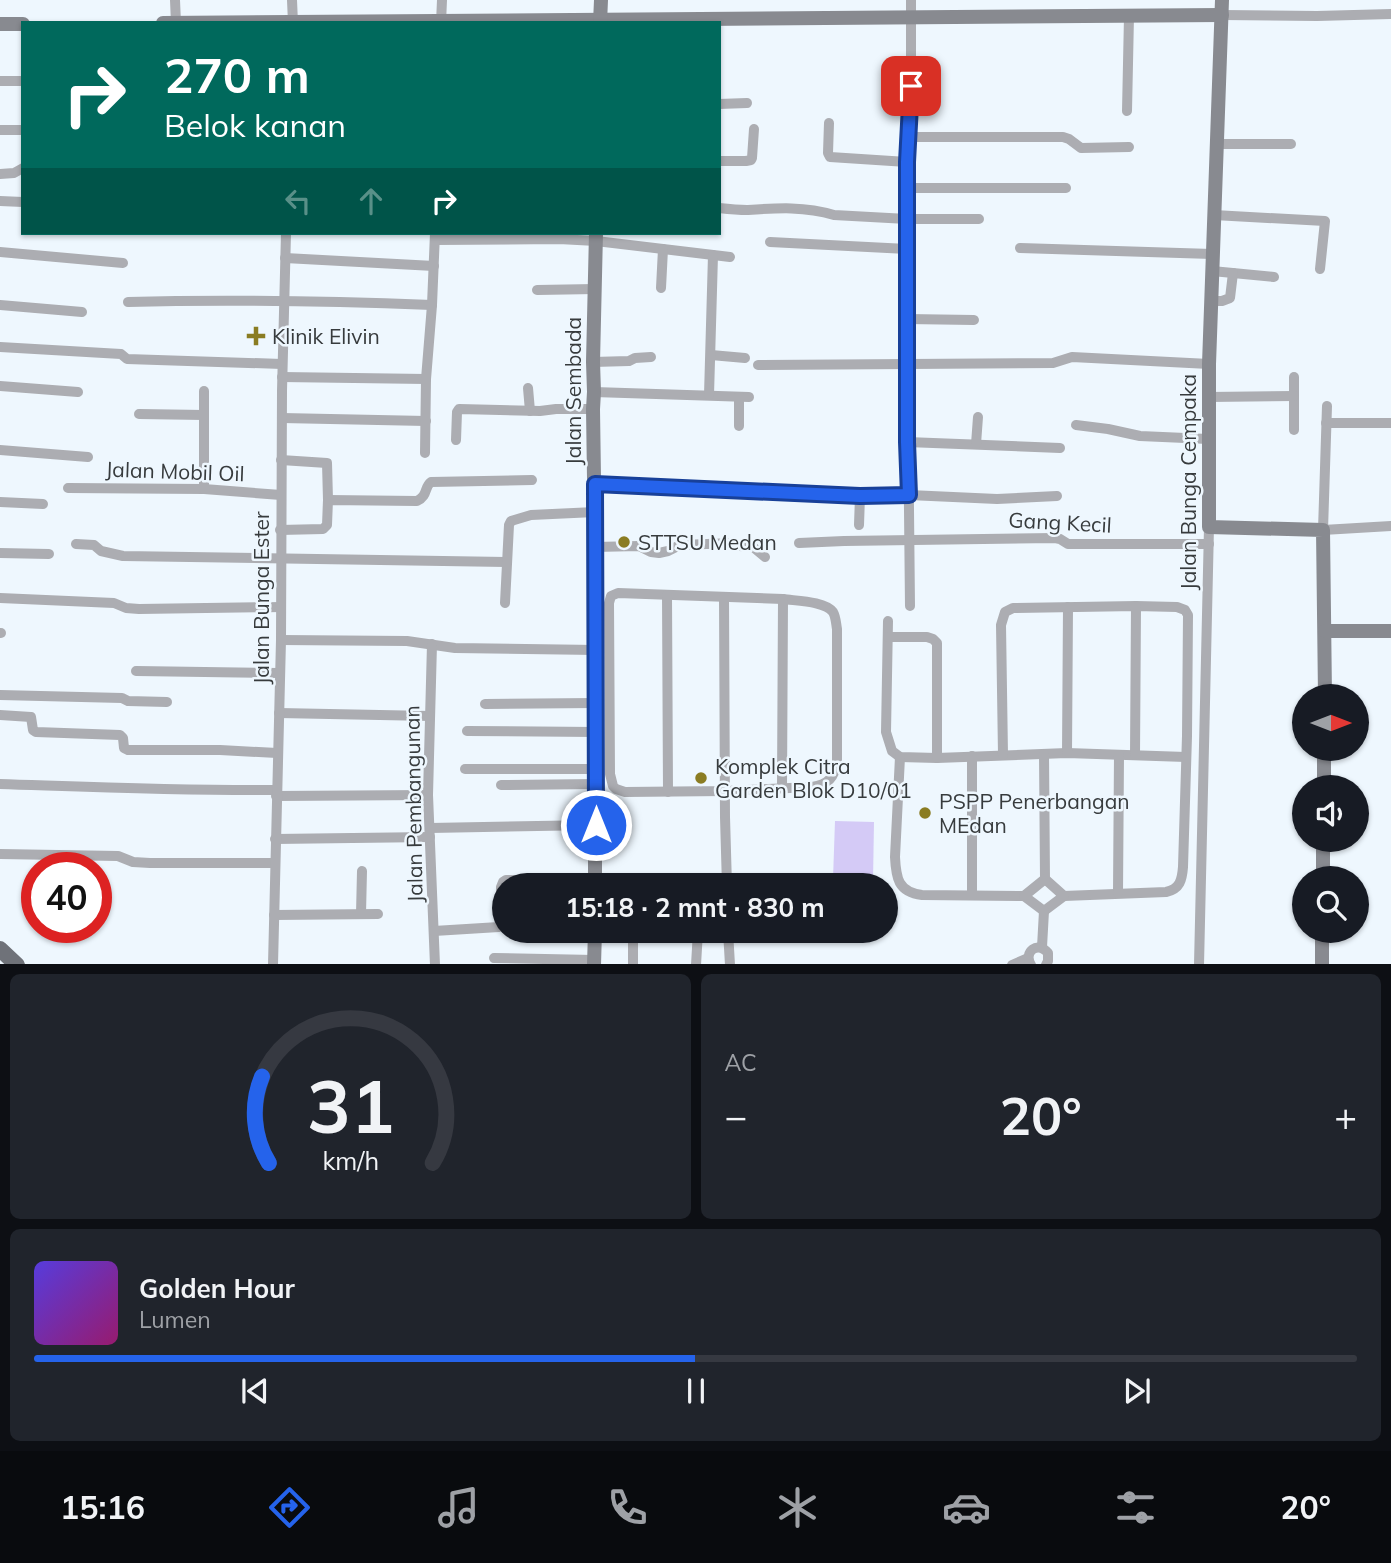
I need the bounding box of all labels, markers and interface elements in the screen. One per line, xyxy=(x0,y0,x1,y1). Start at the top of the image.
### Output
text: 270 m xyxy=(164,44,310,105)
icon: right xyxy=(49,49,140,140)
pin xyxy=(881,56,941,116)
icon: arrive xyxy=(892,67,930,105)
text: Belok kanan xyxy=(164,105,346,145)
icon: left xyxy=(279,182,317,220)
icon: ahead xyxy=(352,182,390,220)
icon: right xyxy=(425,182,463,220)
street label: Jalan Sembada xyxy=(560,317,586,465)
place label: Klinik Elivin xyxy=(272,323,380,349)
marker: Klinik Elivin xyxy=(246,326,266,346)
street label: Jalan Bunga Cempaka xyxy=(1175,374,1201,590)
street label: Jalan Mobil Oil xyxy=(105,456,245,486)
street label: Gang Kecil xyxy=(1008,506,1112,538)
street label: Jalan Bunga Ester xyxy=(248,511,274,685)
place label: STTSU Medan xyxy=(638,529,777,555)
marker: STTSU Medan xyxy=(616,534,632,550)
north arrow xyxy=(1292,684,1368,761)
map controls xyxy=(1292,684,1369,943)
street label: Jalan Pembangunan xyxy=(398,705,428,903)
place label: Komplek Citra Garden Blok D10/01 xyxy=(715,753,912,803)
marker: Komplek Citra Garden Blok D10/01 xyxy=(693,770,709,786)
button: sound xyxy=(1292,775,1369,852)
position arrow xyxy=(559,788,633,862)
place label: PSPP Penerbangan MEdan xyxy=(939,788,1130,838)
marker: PSPP Penerbangan MEdan xyxy=(917,805,933,821)
speed limit sign: 40 xyxy=(21,852,112,943)
button: search xyxy=(1292,866,1369,943)
text: 15:18 · 2 mnt · 830 m xyxy=(565,891,825,924)
text: AC xyxy=(725,1048,757,1077)
text: 31 xyxy=(307,1060,394,1151)
text: 20° xyxy=(1000,1083,1082,1148)
text: − xyxy=(725,1092,747,1140)
text: + xyxy=(1334,1092,1357,1140)
text: km/h xyxy=(322,1144,379,1175)
text: Golden Hour xyxy=(139,1272,295,1305)
text: Lumen xyxy=(139,1305,211,1334)
icon: previous xyxy=(236,1372,274,1410)
icon: pause xyxy=(677,1372,715,1410)
icon: next xyxy=(1118,1372,1156,1410)
icon: directions xyxy=(265,1483,314,1532)
icon: music xyxy=(434,1483,483,1532)
icon: phone xyxy=(603,1483,652,1532)
icon: climate xyxy=(773,1483,822,1532)
icon: car xyxy=(942,1483,991,1532)
icon: filters xyxy=(1111,1483,1160,1532)
text: 15:16 xyxy=(60,1487,145,1527)
text: 20° xyxy=(1280,1487,1331,1527)

